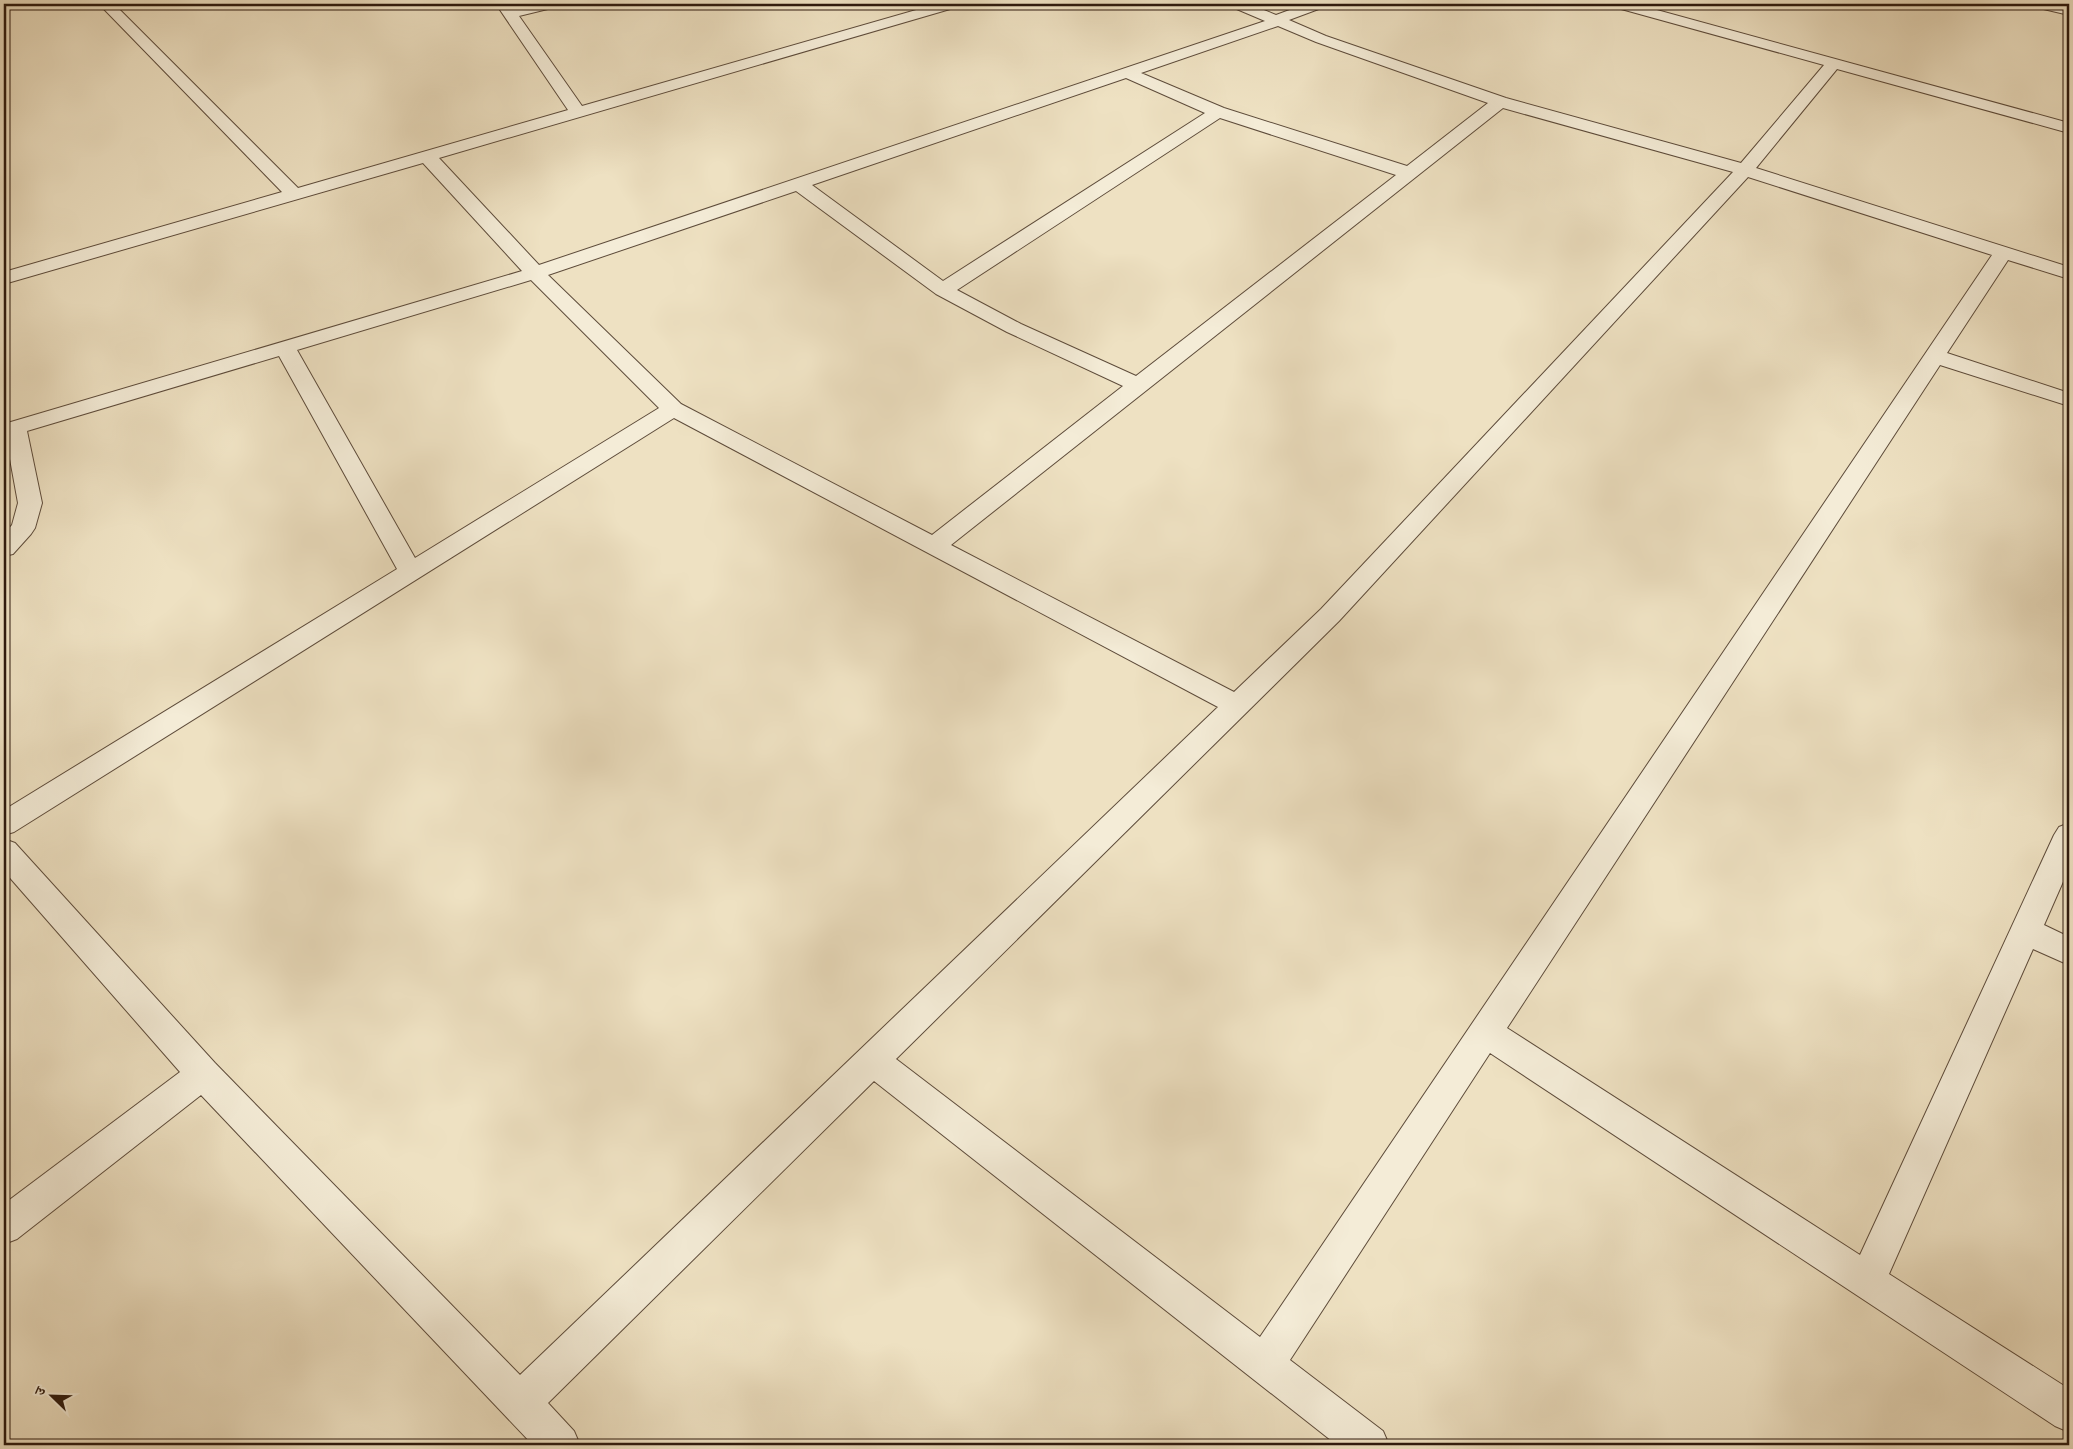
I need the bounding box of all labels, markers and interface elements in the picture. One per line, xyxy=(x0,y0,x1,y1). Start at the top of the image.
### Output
north arrow xyxy=(28,1372,78,1422)
text: उ xyxy=(31,1384,53,1400)

